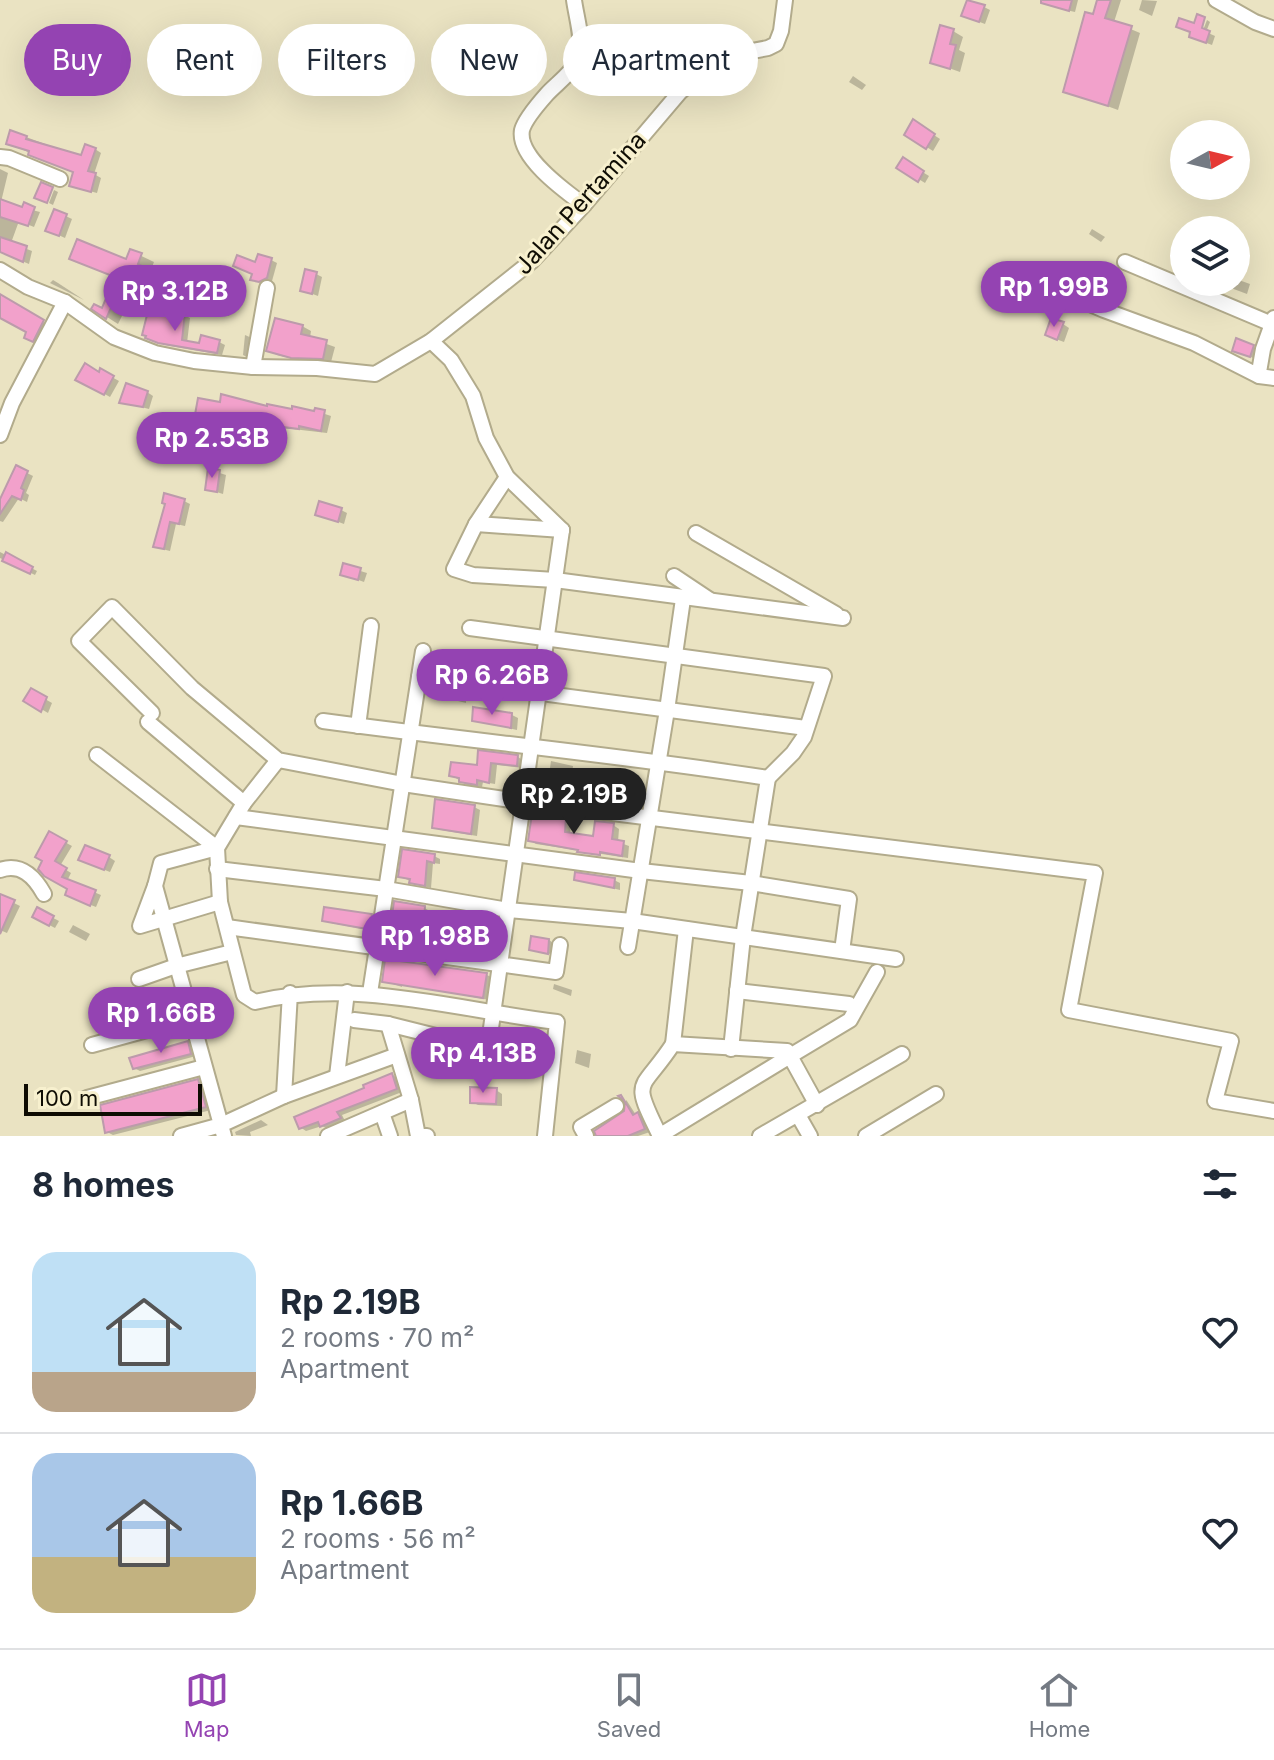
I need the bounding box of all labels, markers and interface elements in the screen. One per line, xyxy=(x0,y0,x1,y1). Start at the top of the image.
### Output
chip: Buy xyxy=(24,24,131,96)
chip: Rent xyxy=(147,24,262,96)
chip: Filters xyxy=(278,24,415,96)
chip: New xyxy=(431,24,547,96)
chip: Apartment xyxy=(563,24,758,96)
north arrow xyxy=(1170,120,1250,200)
map controls xyxy=(1170,120,1250,296)
street label: Jalan Pertamina xyxy=(508,126,652,280)
button: layers xyxy=(1170,216,1250,296)
pin: Rp 1.99B xyxy=(971,261,1137,329)
pin: Rp 3.12B xyxy=(92,265,258,333)
text: Rp 1.99B xyxy=(999,271,1109,302)
text: Rp 3.12B xyxy=(122,275,228,306)
pin: Rp 2.53B xyxy=(129,412,295,480)
text: Rp 2.53B xyxy=(154,422,270,453)
pin: Rp 6.26B xyxy=(409,649,575,717)
text: Rp 6.26B xyxy=(435,659,549,690)
pin: Rp 2.19B xyxy=(491,768,657,836)
text: Rp 2.19B xyxy=(520,778,628,809)
pin: Rp 1.98B xyxy=(352,910,518,978)
text: Rp 1.98B xyxy=(380,920,490,951)
pin: Rp 1.66B xyxy=(78,987,244,1055)
text: Rp 1.66B xyxy=(106,997,216,1028)
pin: Rp 4.13B xyxy=(400,1027,566,1095)
text: Rp 4.13B xyxy=(429,1037,537,1068)
scale bar xyxy=(24,1080,202,1116)
text: 100 m xyxy=(36,1085,98,1111)
icon: filters xyxy=(1198,1162,1242,1206)
text: 8 homes xyxy=(32,1164,175,1205)
text: Rp 2.19B xyxy=(280,1281,421,1322)
icon: home xyxy=(96,1284,192,1380)
icon: heart xyxy=(1198,1310,1242,1354)
text: 2 rooms · 70 m² xyxy=(280,1322,475,1353)
text: Apartment xyxy=(280,1353,409,1384)
text: Rp 1.66B xyxy=(280,1482,424,1523)
icon: home xyxy=(96,1485,192,1581)
icon: heart xyxy=(1198,1511,1242,1555)
text: 2 rooms · 56 m² xyxy=(280,1523,476,1554)
text: Apartment xyxy=(280,1554,409,1585)
tab: Map xyxy=(184,1668,229,1742)
tab: Saved xyxy=(597,1668,661,1742)
tab: Home xyxy=(1029,1668,1090,1742)

